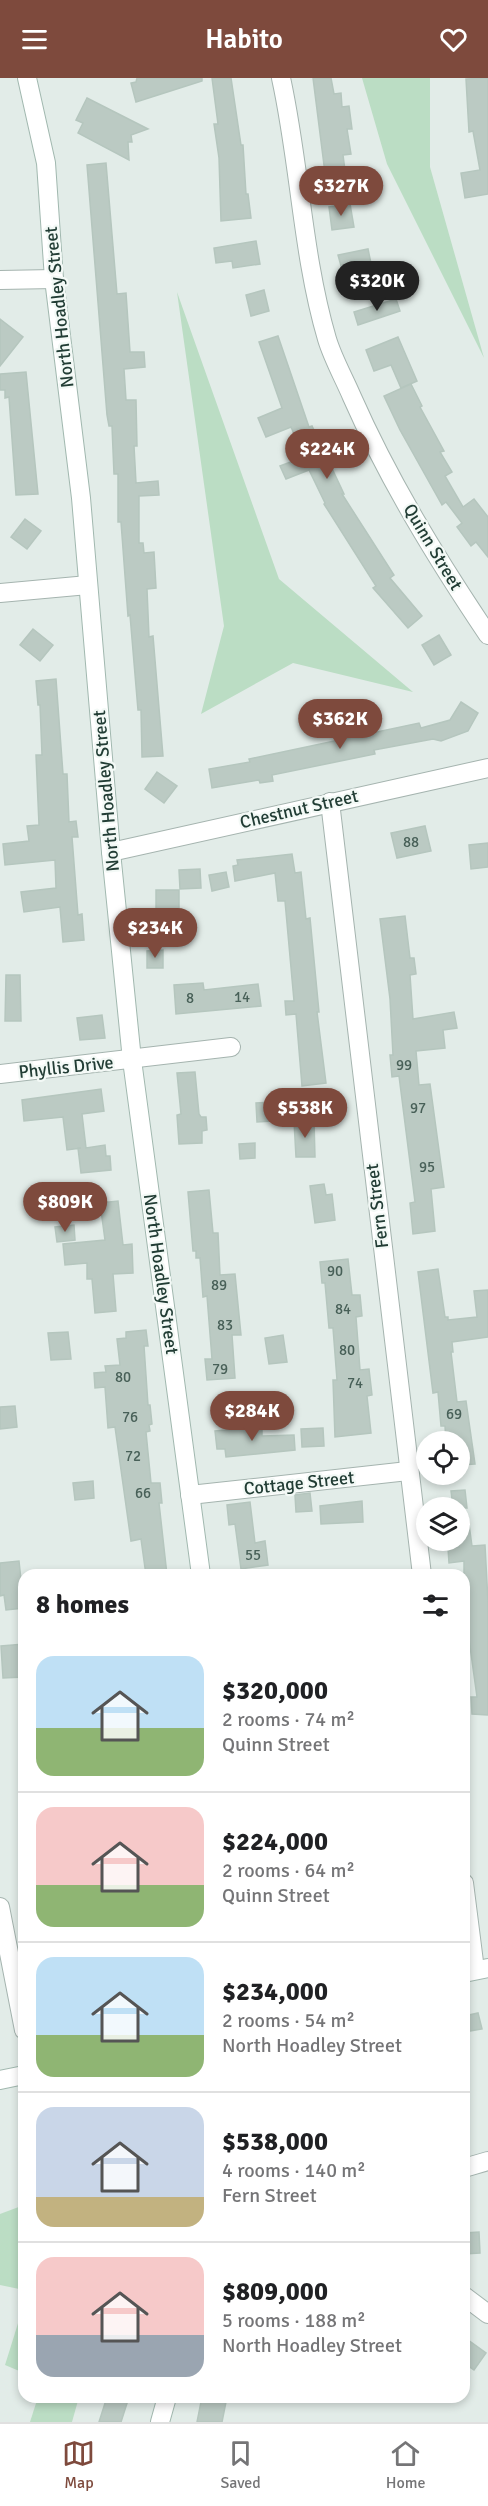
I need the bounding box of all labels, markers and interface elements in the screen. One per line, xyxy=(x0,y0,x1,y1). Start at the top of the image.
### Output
icon: menu xyxy=(18,23,51,56)
text: Habito xyxy=(205,23,283,56)
icon: heart xyxy=(437,23,470,56)
pin: $327K xyxy=(299,166,383,217)
text: $327K xyxy=(313,173,369,198)
street label: North Hoadley Street xyxy=(40,225,78,389)
pin: $320K xyxy=(335,261,419,312)
text: $320K xyxy=(349,268,405,293)
pin: $224K xyxy=(285,429,369,480)
text: $224K xyxy=(299,436,355,461)
street label: Quinn Street xyxy=(399,500,467,594)
pin: $362K xyxy=(298,699,382,750)
text: $362K xyxy=(312,706,368,731)
street label: North Hoadley Street xyxy=(88,709,124,873)
street label: Chestnut Street xyxy=(238,785,360,833)
house number: 88 xyxy=(403,833,419,851)
pin: $234K xyxy=(113,908,197,959)
text: $234K xyxy=(127,915,183,940)
house number: 14 xyxy=(234,988,250,1006)
house number: 8 xyxy=(186,989,194,1007)
street label: Phyllis Drive xyxy=(17,1051,115,1083)
house number: 99 xyxy=(396,1056,412,1074)
pin: $538K xyxy=(263,1088,347,1139)
text: $538K xyxy=(277,1095,333,1120)
house number: 97 xyxy=(410,1099,426,1117)
house number: 95 xyxy=(419,1158,435,1176)
street label: Fern Street xyxy=(361,1162,393,1250)
pin: $809K xyxy=(23,1182,107,1233)
text: $809K xyxy=(37,1189,93,1214)
street label: North Hoadley Street xyxy=(139,1192,183,1356)
house number: 90 xyxy=(327,1262,343,1280)
house number: 89 xyxy=(211,1276,227,1294)
house number: 84 xyxy=(335,1300,351,1318)
house number: 83 xyxy=(217,1316,233,1334)
house number: 80 xyxy=(339,1341,355,1359)
house number: 79 xyxy=(212,1360,228,1378)
house number: 80 xyxy=(115,1368,131,1386)
house number: 74 xyxy=(347,1374,363,1392)
pin: $284K xyxy=(210,1391,294,1442)
text: $284K xyxy=(224,1398,280,1423)
house number: 69 xyxy=(446,1405,462,1423)
house number: 76 xyxy=(122,1408,138,1426)
map controls xyxy=(416,1431,470,1551)
button: locate xyxy=(416,1431,470,1485)
house number: 72 xyxy=(125,1447,141,1465)
street label: Cottage Street xyxy=(243,1466,355,1500)
house number: 66 xyxy=(135,1484,151,1502)
button: layers xyxy=(416,1497,470,1551)
house number: 55 xyxy=(245,1546,261,1564)
text: 8 homes xyxy=(36,1589,129,1621)
icon: filters xyxy=(419,1589,452,1622)
text: $320,000 xyxy=(222,1675,328,1707)
icon: home xyxy=(84,1680,156,1752)
text: 2 rooms · 74 m² xyxy=(222,1707,355,1732)
text: Quinn Street xyxy=(222,1732,330,1757)
text: $224,000 xyxy=(222,1826,328,1858)
icon: home xyxy=(84,1831,156,1903)
text: 2 rooms · 64 m² xyxy=(222,1858,355,1883)
text: Quinn Street xyxy=(222,1883,330,1908)
text: $234,000 xyxy=(222,1976,328,2008)
icon: home xyxy=(84,1981,156,2053)
text: 2 rooms · 54 m² xyxy=(222,2008,355,2033)
text: North Hoadley Street xyxy=(222,2033,402,2058)
text: $538,000 xyxy=(222,2126,328,2158)
icon: home xyxy=(84,2131,156,2203)
text: 4 rooms · 140 m² xyxy=(222,2158,366,2183)
text: Fern Street xyxy=(222,2183,317,2208)
text: $809,000 xyxy=(222,2276,328,2308)
icon: home xyxy=(84,2281,156,2353)
text: 5 rooms · 188 m² xyxy=(222,2308,366,2333)
text: North Hoadley Street xyxy=(222,2333,402,2358)
tab: Map xyxy=(62,2437,95,2493)
tab: Saved xyxy=(220,2437,261,2493)
tab: Home xyxy=(386,2437,426,2493)

